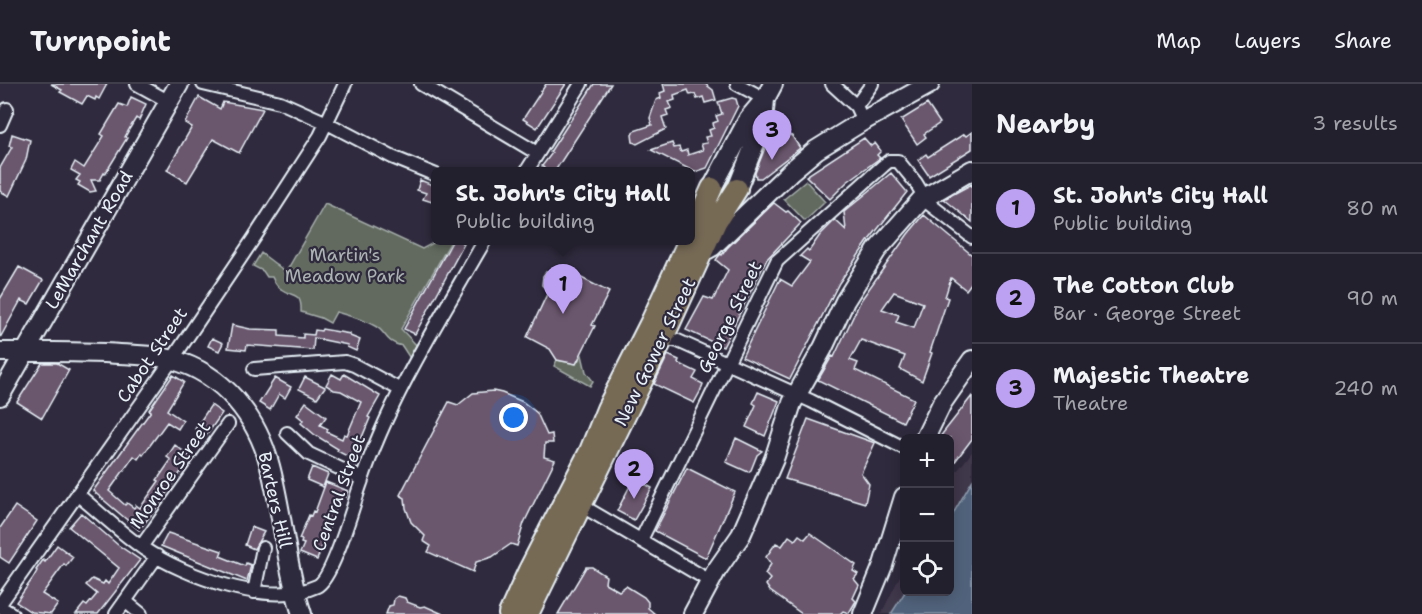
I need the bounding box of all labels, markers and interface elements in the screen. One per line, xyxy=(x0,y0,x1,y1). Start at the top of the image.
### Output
text: Turnpoint xyxy=(30,22,171,60)
text: Map xyxy=(1156,27,1201,55)
text: Layers xyxy=(1234,27,1301,55)
text: Share xyxy=(1334,27,1392,55)
text: Nearby xyxy=(996,106,1095,141)
pin: 3 xyxy=(752,110,792,160)
text: 3 results xyxy=(1312,110,1398,136)
street label: LeMarchant Road xyxy=(40,166,138,314)
popup xyxy=(431,167,695,245)
text: St. John's City Hall xyxy=(456,179,670,208)
text: St. John's City Hall xyxy=(1053,181,1268,210)
text: 1 xyxy=(1011,195,1020,221)
text: 80 m xyxy=(1346,195,1398,221)
text: Public building xyxy=(456,208,595,234)
text: Public building xyxy=(1053,210,1192,236)
park label: Martin's Meadow Park xyxy=(285,243,405,288)
street label: George Street xyxy=(692,257,768,377)
pin: 1 xyxy=(544,264,582,314)
text: The Cotton Club xyxy=(1053,271,1234,300)
street label: New Gower Street xyxy=(609,274,701,430)
text: 2 xyxy=(1009,285,1023,311)
text: 90 m xyxy=(1346,285,1398,311)
text: Bar · George Street xyxy=(1053,300,1241,326)
street label: Cabot Street xyxy=(111,302,193,407)
text: Majestic Theatre xyxy=(1053,361,1249,390)
text: 3 xyxy=(1009,375,1023,401)
text: 240 m xyxy=(1333,375,1398,401)
text: Theatre xyxy=(1053,390,1128,416)
your location xyxy=(499,403,528,432)
street label: Monroe Street xyxy=(124,416,216,534)
street label: Central Street xyxy=(307,431,371,554)
map controls xyxy=(900,434,954,596)
button: + xyxy=(900,434,954,488)
street label: Barters Hill xyxy=(252,450,298,551)
pin: 2 xyxy=(614,450,654,499)
button: − xyxy=(900,488,954,542)
button: locate xyxy=(900,542,954,596)

